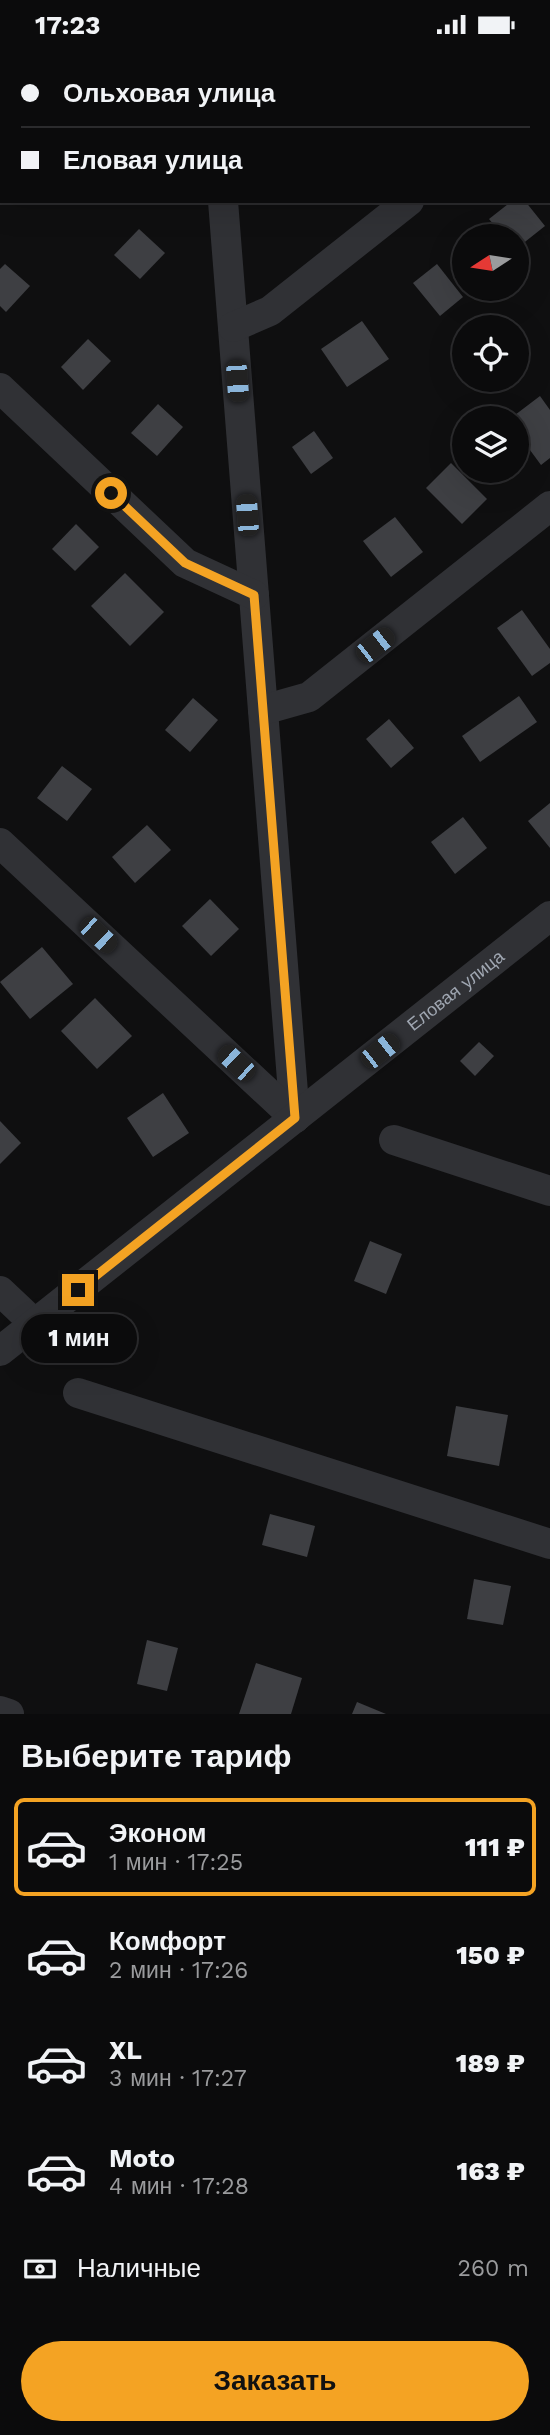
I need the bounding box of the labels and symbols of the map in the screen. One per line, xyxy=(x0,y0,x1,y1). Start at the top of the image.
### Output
north arrow xyxy=(452,224,528,301)
car xyxy=(226,359,249,403)
route start xyxy=(95,477,127,509)
car xyxy=(236,493,259,537)
car xyxy=(352,624,399,666)
car xyxy=(76,913,121,957)
street label: Еловая улица xyxy=(403,945,509,1035)
car xyxy=(357,1030,404,1072)
car xyxy=(214,1041,259,1085)
route end xyxy=(62,1274,94,1306)
callout: 1 мин xyxy=(20,1315,136,1363)

